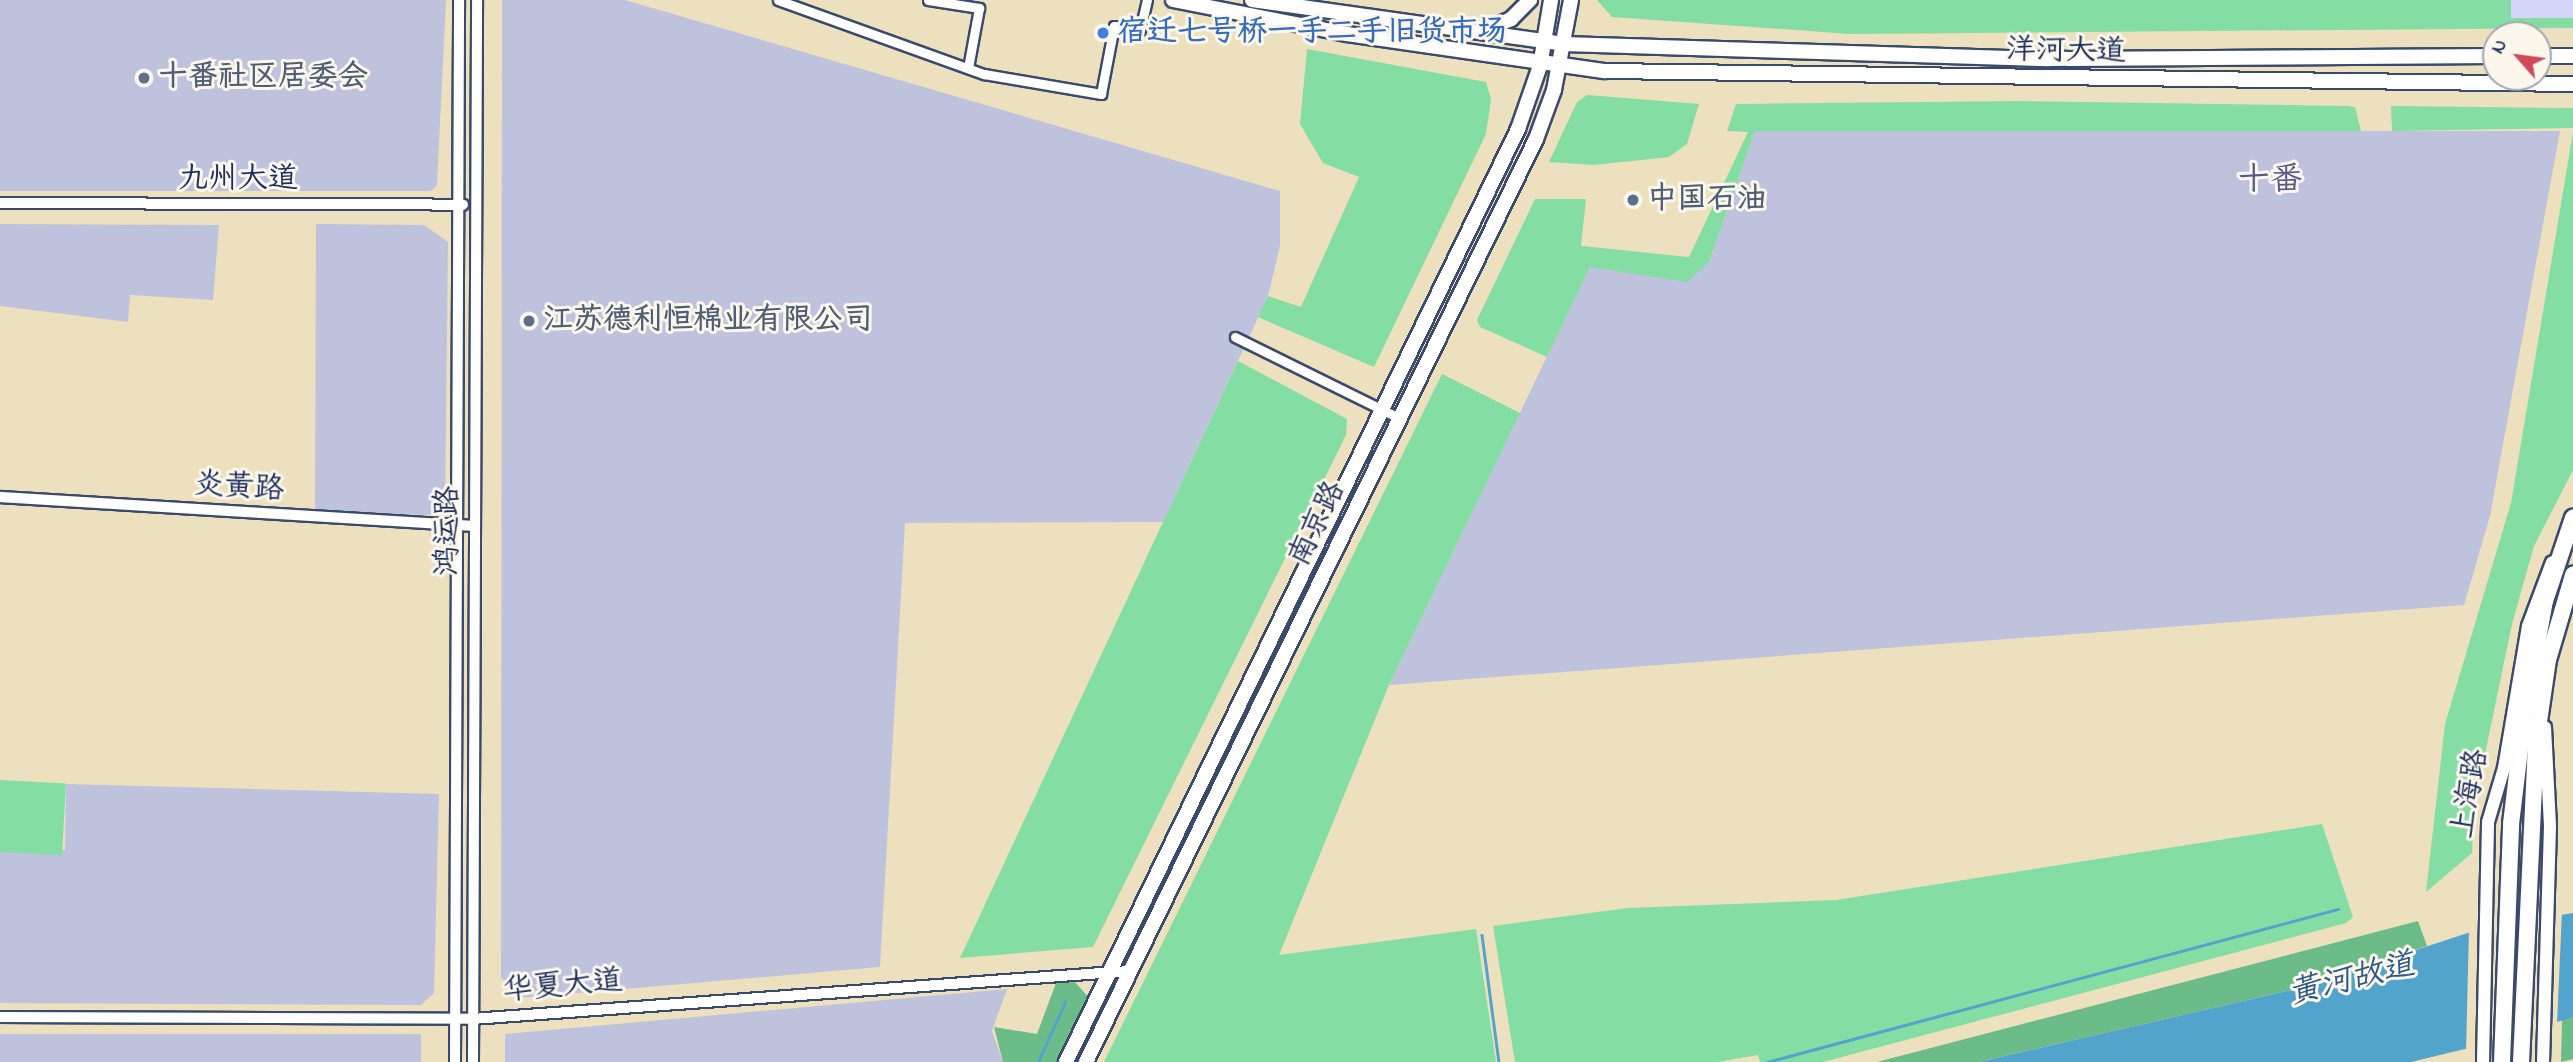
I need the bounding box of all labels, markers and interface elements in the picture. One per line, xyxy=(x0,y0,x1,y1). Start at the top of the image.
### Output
place label: 宿迁七号桥一手二手旧货市场 xyxy=(1117,15,1507,51)
north arrow xyxy=(2482,21,2552,91)
marker: 宿迁七号桥一手二手旧货市场 xyxy=(1095,25,1111,41)
street label: 洋河大道 xyxy=(2006,33,2126,71)
text: N xyxy=(2485,35,2515,59)
place label: 十番社区居委会 xyxy=(158,60,368,96)
marker: 十番社区居委会 xyxy=(136,70,152,86)
street label: 九州大道 xyxy=(178,162,298,198)
district label: 十番 xyxy=(2237,162,2303,202)
place label: 中国石油 xyxy=(1647,182,1767,218)
marker: 中国石油 xyxy=(1625,192,1641,208)
place label: 江苏德利恒棉业有限公司 xyxy=(543,303,873,339)
marker: 江苏德利恒棉业有限公司 xyxy=(521,313,537,329)
street label: 炎黄路 xyxy=(193,467,285,509)
street label: 南京路 xyxy=(1282,476,1354,572)
street label: 鸿运路 xyxy=(431,486,467,576)
street label: 上海路 xyxy=(2445,747,2497,841)
water label: 黄河故道 xyxy=(2285,947,2419,1015)
street label: 华夏大道 xyxy=(502,964,624,1010)

